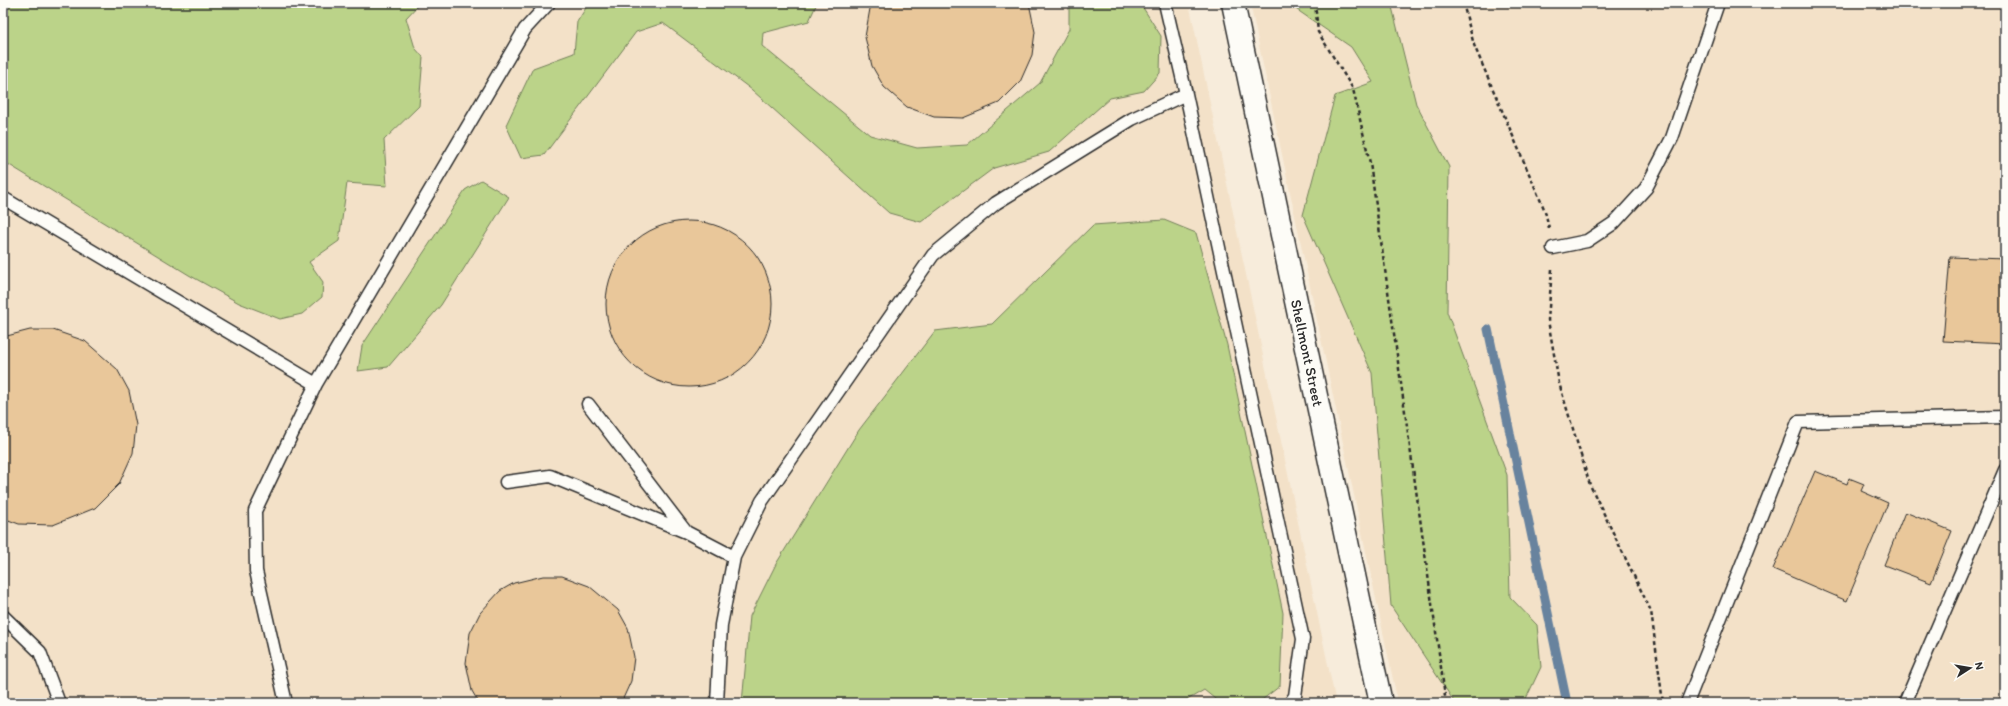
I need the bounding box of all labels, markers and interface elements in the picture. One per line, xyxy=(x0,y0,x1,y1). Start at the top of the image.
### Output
street label: Shellmont Street xyxy=(1287,298,1327,409)
north arrow xyxy=(1950,648,1990,688)
text: N xyxy=(1972,661,1986,671)

